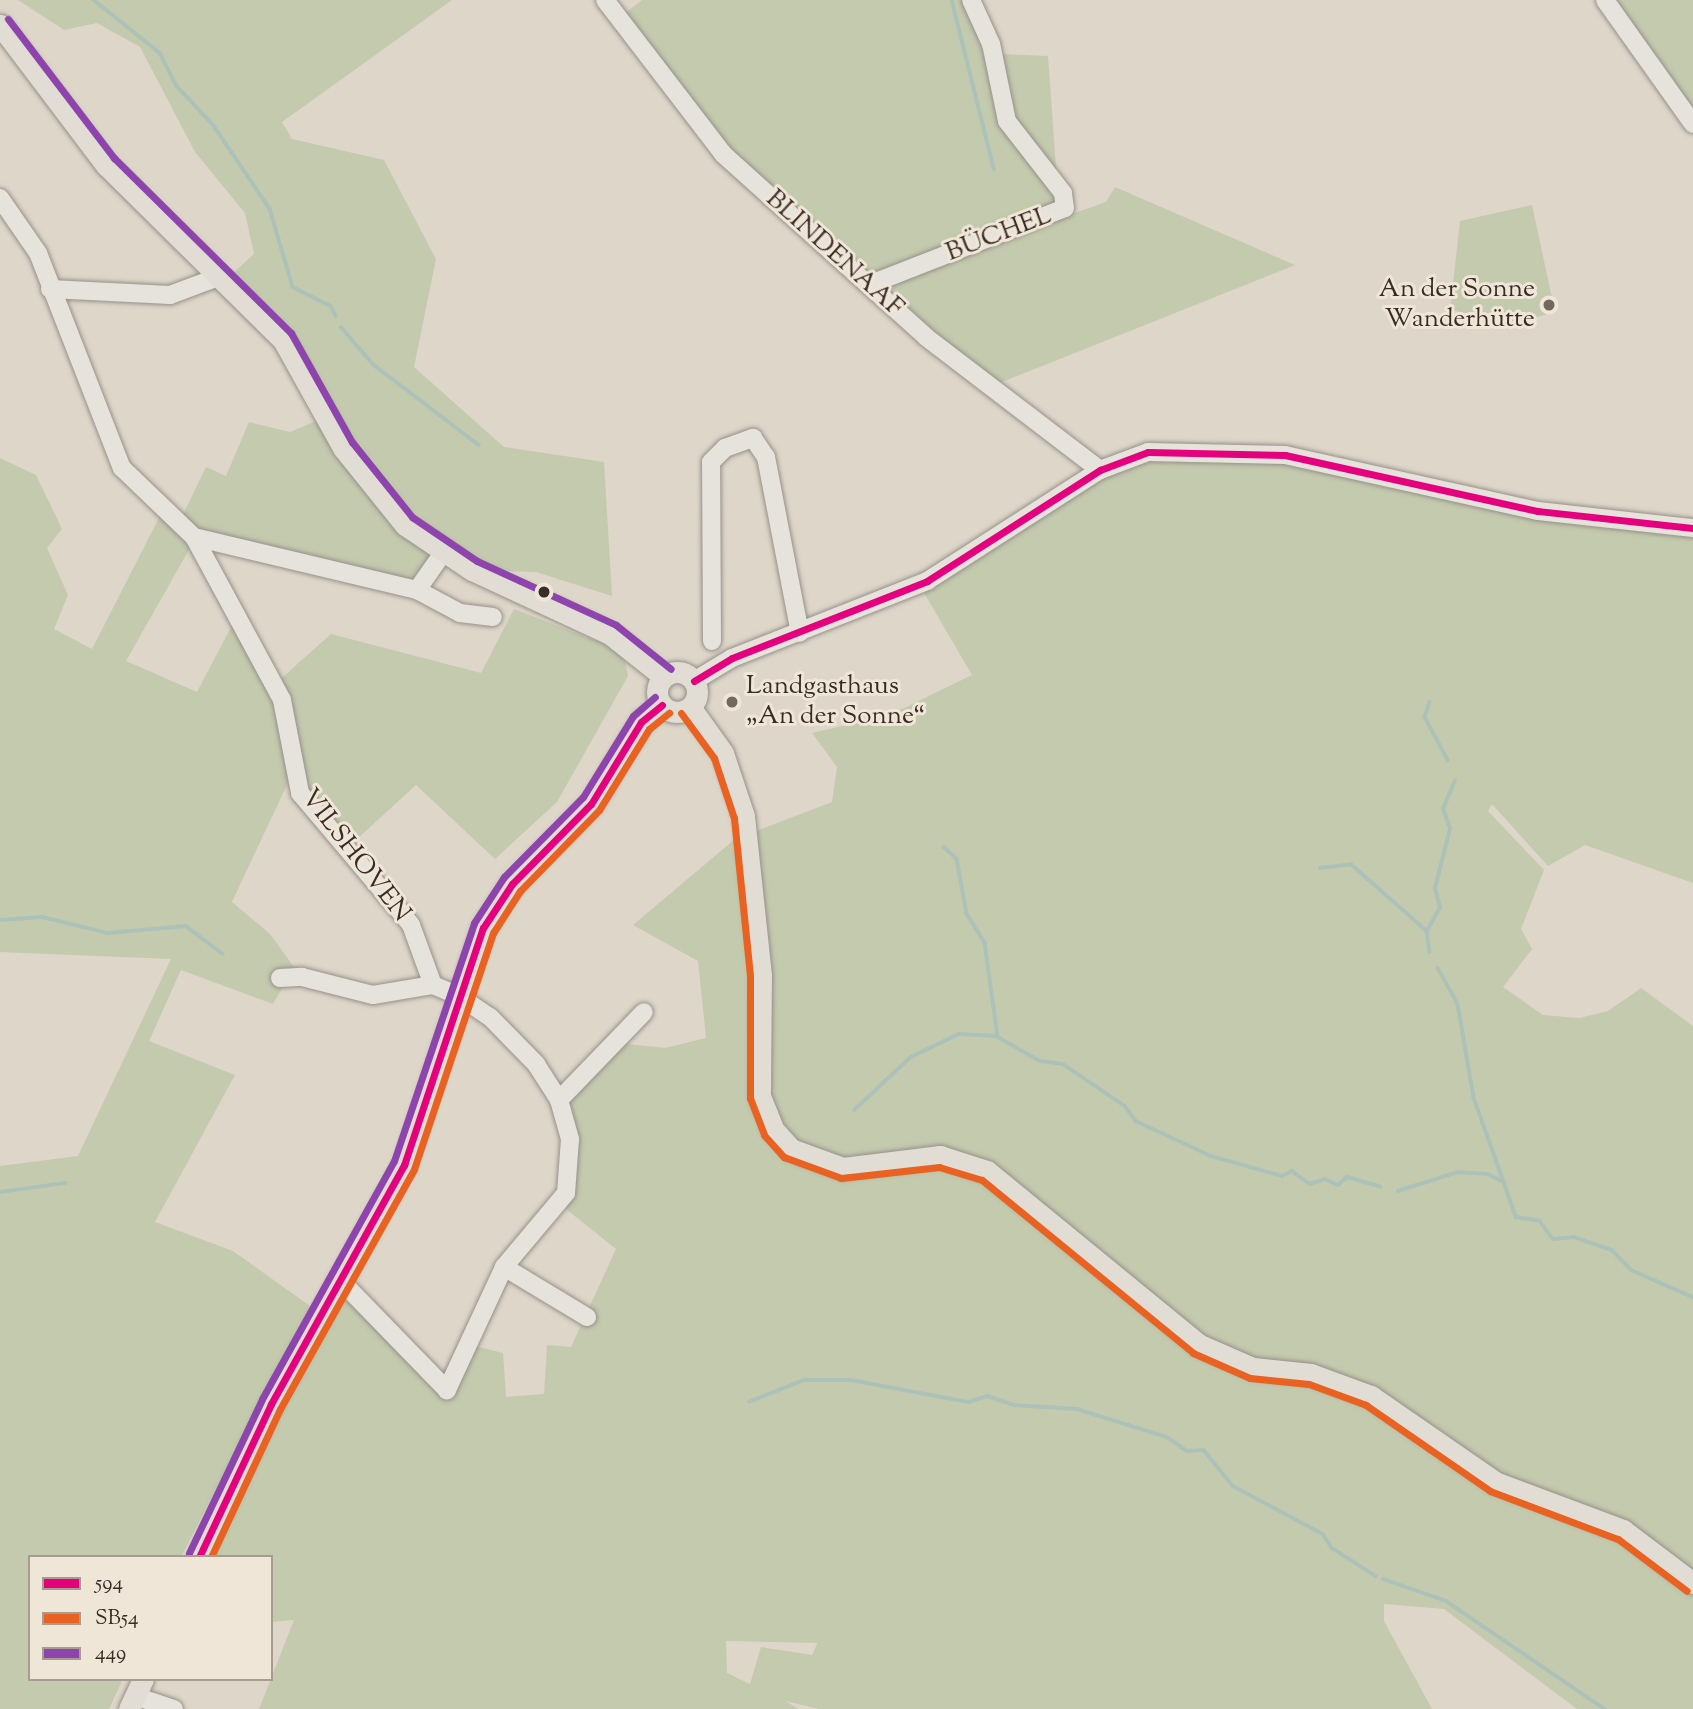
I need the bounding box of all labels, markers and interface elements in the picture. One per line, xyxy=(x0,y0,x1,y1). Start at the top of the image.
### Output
street label: BLINDENAAF xyxy=(759,184,909,324)
street label: BÜCHEL xyxy=(942,201,1056,269)
place label: An der Sonne Wanderhütte xyxy=(1379,274,1535,336)
marker: An der Sonne Wanderhütte xyxy=(1541,297,1557,313)
unlabelled marker xyxy=(537,585,551,599)
place label: Landgasthaus „An der Sonne“ xyxy=(746,671,925,732)
marker: Landgasthaus „An der Sonne“ xyxy=(724,694,740,710)
street label: VILSHOVEN xyxy=(293,783,417,929)
legend xyxy=(28,1555,273,1681)
text: 594 xyxy=(95,1569,123,1599)
text: SB54 xyxy=(95,1604,139,1634)
text: 449 xyxy=(95,1639,126,1669)

